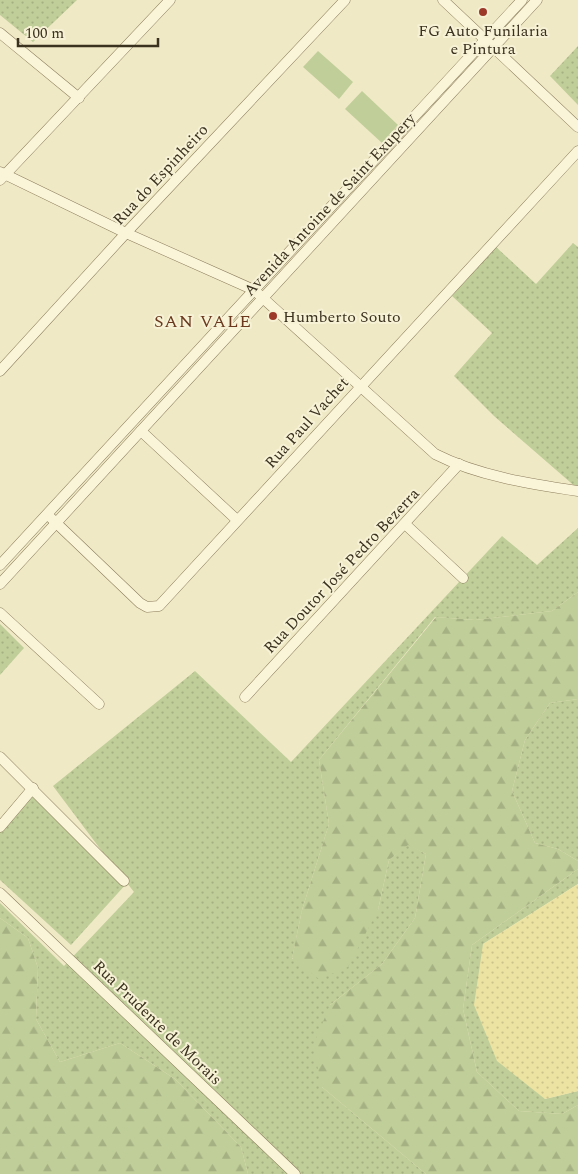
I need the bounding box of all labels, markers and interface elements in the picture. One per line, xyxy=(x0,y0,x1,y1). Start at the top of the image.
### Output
marker: FG Auto Funilaria e Pintura xyxy=(477,6,489,18)
scale bar xyxy=(18,15,158,47)
place label: FG Auto Funilaria e Pintura xyxy=(418,19,548,61)
text: 100 m xyxy=(25,22,64,45)
street label: Avenida Antoine de Saint Exupery xyxy=(238,107,422,302)
street label: Rua do Espinheiro xyxy=(107,119,214,231)
place label: Humberto Souto xyxy=(283,305,401,329)
district label: SAN VALE xyxy=(154,308,252,335)
marker: Humberto Souto xyxy=(267,310,279,322)
street label: Rua Paul Vachet xyxy=(259,371,355,474)
street label: Rua Doutor José Pedro Bezerra xyxy=(258,482,425,659)
street label: Rua Prudente de Morais xyxy=(87,955,227,1091)

